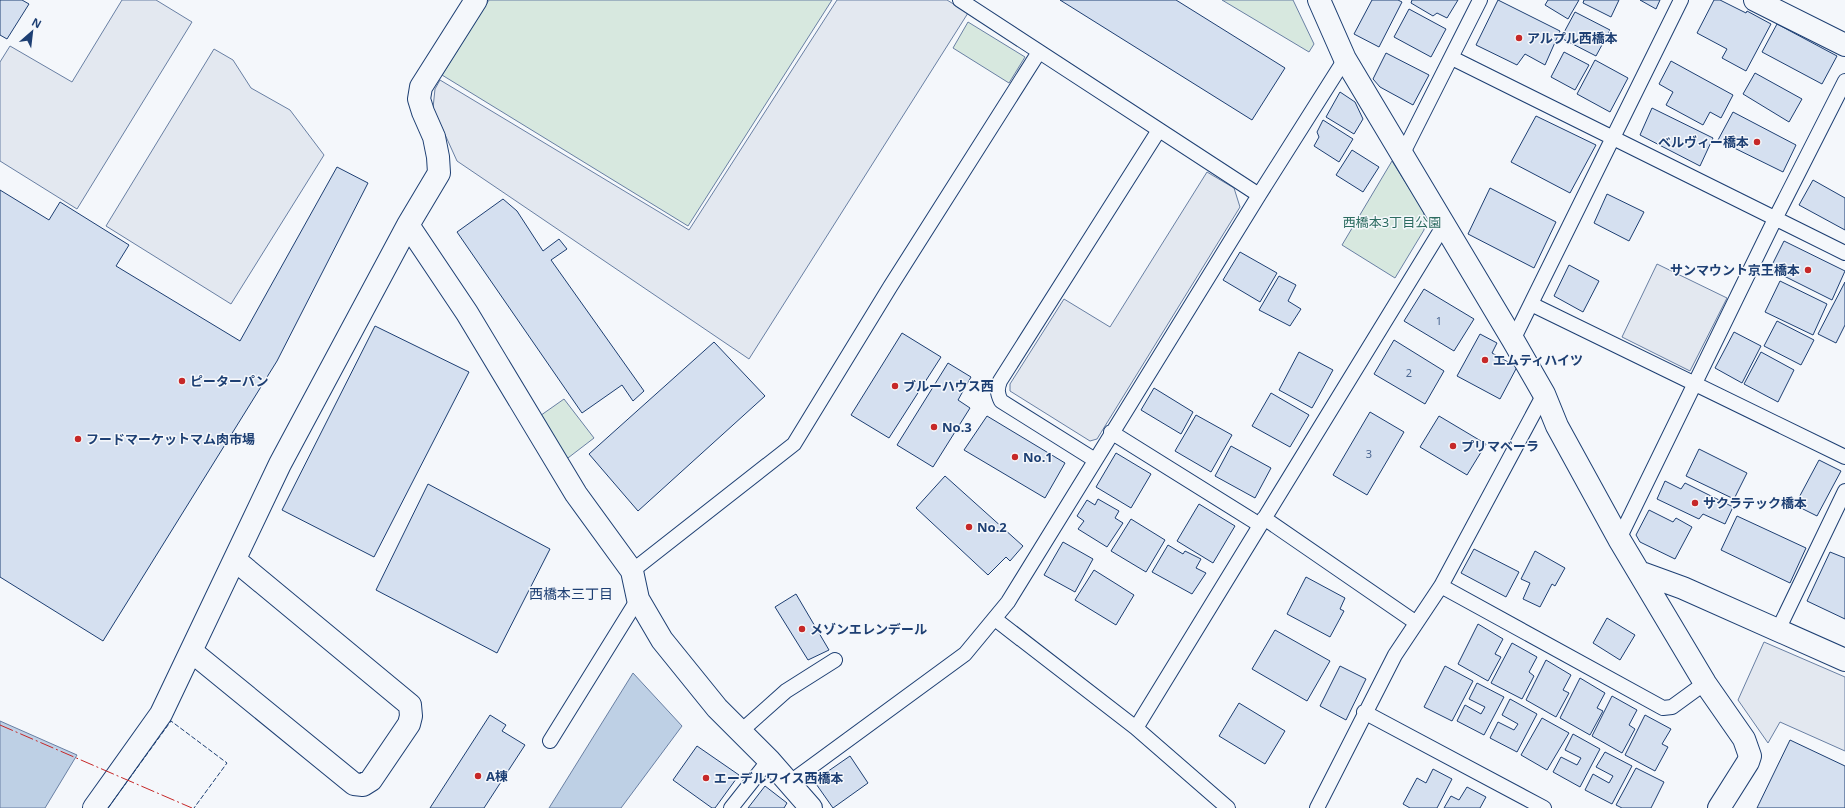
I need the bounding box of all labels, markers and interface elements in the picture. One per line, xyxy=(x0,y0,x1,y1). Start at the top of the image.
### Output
north arrow xyxy=(12,12,52,52)
text: N xyxy=(29,14,44,31)
place label: アルプル西橋本 xyxy=(1527,29,1618,47)
marker: アルプル西橋本 xyxy=(1514,33,1524,43)
place label: ベルヴィー橋本 xyxy=(1658,133,1749,151)
marker: ベルヴィー橋本 xyxy=(1752,137,1762,147)
park label: 西橋本3丁目公園 xyxy=(1343,213,1441,231)
place label: サンマウント京王橋本 xyxy=(1670,261,1800,279)
marker: サンマウント京王橋本 xyxy=(1803,265,1813,275)
house number: 1 xyxy=(1436,313,1442,328)
place label: エムティハイツ xyxy=(1493,351,1583,369)
marker: エムティハイツ xyxy=(1480,355,1490,365)
house number: 2 xyxy=(1406,365,1412,380)
place label: ピーターパン xyxy=(190,372,269,390)
marker: ピーターパン xyxy=(177,376,187,386)
place label: ブルーハウス西 xyxy=(903,377,994,395)
marker: ブルーハウス西 xyxy=(890,381,900,391)
place label: No.3 xyxy=(942,418,972,436)
marker: No.3 xyxy=(929,422,939,432)
place label: フードマーケットマム肉市場 xyxy=(86,430,255,448)
marker: フードマーケットマム肉市場 xyxy=(73,434,83,444)
place label: プリマベーラ xyxy=(1461,437,1539,455)
marker: プリマベーラ xyxy=(1448,441,1458,451)
house number: 3 xyxy=(1366,446,1372,461)
place label: No.1 xyxy=(1023,448,1053,466)
marker: No.1 xyxy=(1010,452,1020,462)
place label: サクラテック橋本 xyxy=(1703,494,1807,512)
marker: サクラテック橋本 xyxy=(1690,498,1700,508)
place label: No.2 xyxy=(977,518,1007,536)
marker: No.2 xyxy=(964,522,974,532)
district label: 西橋本三丁目 xyxy=(529,584,613,603)
place label: メゾンエレンデール xyxy=(810,620,927,638)
marker: メゾンエレンデール xyxy=(797,624,807,634)
place label: A棟 xyxy=(486,767,508,785)
place label: エーデルワイス西橋本 xyxy=(714,769,844,787)
marker: A棟 xyxy=(473,771,483,781)
marker: エーデルワイス西橋本 xyxy=(701,773,711,783)

